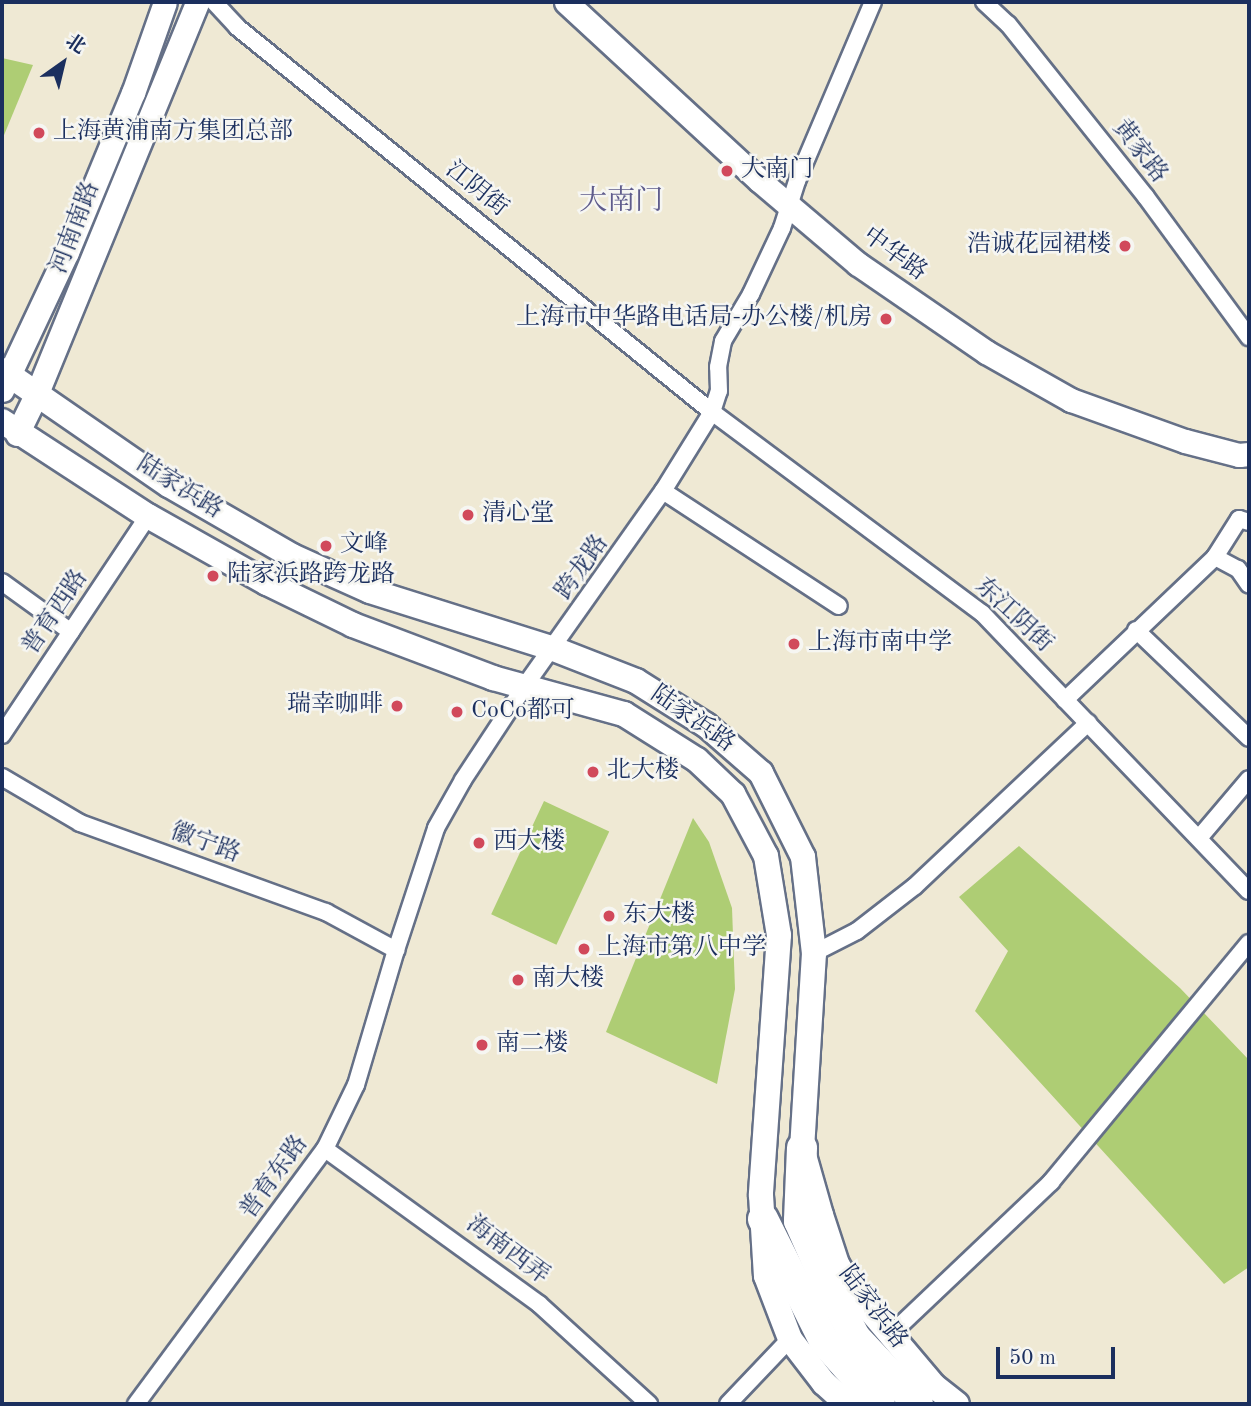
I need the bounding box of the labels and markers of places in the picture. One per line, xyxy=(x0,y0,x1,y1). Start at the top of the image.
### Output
place label: 上海黄浦南方集团总部 xyxy=(53,119,293,147)
marker: 上海黄浦南方集团总部 xyxy=(31,125,47,141)
place label: 大南门 xyxy=(741,157,813,185)
marker: 大南门 xyxy=(719,163,735,179)
place label: 浩诚花园裙楼 xyxy=(967,232,1111,260)
marker: 浩诚花园裙楼 xyxy=(1117,238,1133,254)
place label: 上海市中华路电话局-办公楼/机房 xyxy=(516,305,872,333)
marker: 上海市中华路电话局-办公楼/机房 xyxy=(878,311,894,327)
place label: 清心堂 xyxy=(482,501,554,529)
marker: 清心堂 xyxy=(460,507,476,523)
place label: 文峰 xyxy=(340,532,388,560)
marker: 文峰 xyxy=(318,538,334,554)
place label: 陆家浜路跨龙路 xyxy=(227,562,395,590)
marker: 陆家浜路跨龙路 xyxy=(205,568,221,584)
place label: 上海市南中学 xyxy=(808,630,952,658)
marker: 上海市南中学 xyxy=(786,636,802,652)
place label: 瑞幸咖啡 xyxy=(287,692,383,720)
marker: 瑞幸咖啡 xyxy=(389,698,405,714)
place label: CoCo都可 xyxy=(471,698,575,726)
marker: CoCo都可 xyxy=(449,704,465,720)
place label: 北大楼 xyxy=(607,758,679,786)
marker: 北大楼 xyxy=(585,764,601,780)
place label: 西大楼 xyxy=(493,829,565,857)
marker: 西大楼 xyxy=(471,835,487,851)
place label: 东大楼 xyxy=(623,902,695,930)
marker: 东大楼 xyxy=(601,908,617,924)
place label: 上海市第八中学 xyxy=(598,935,766,963)
marker: 上海市第八中学 xyxy=(576,941,592,957)
place label: 南大楼 xyxy=(532,966,604,994)
marker: 南大楼 xyxy=(510,972,526,988)
place label: 南二楼 xyxy=(496,1031,568,1059)
marker: 南二楼 xyxy=(474,1037,490,1053)

